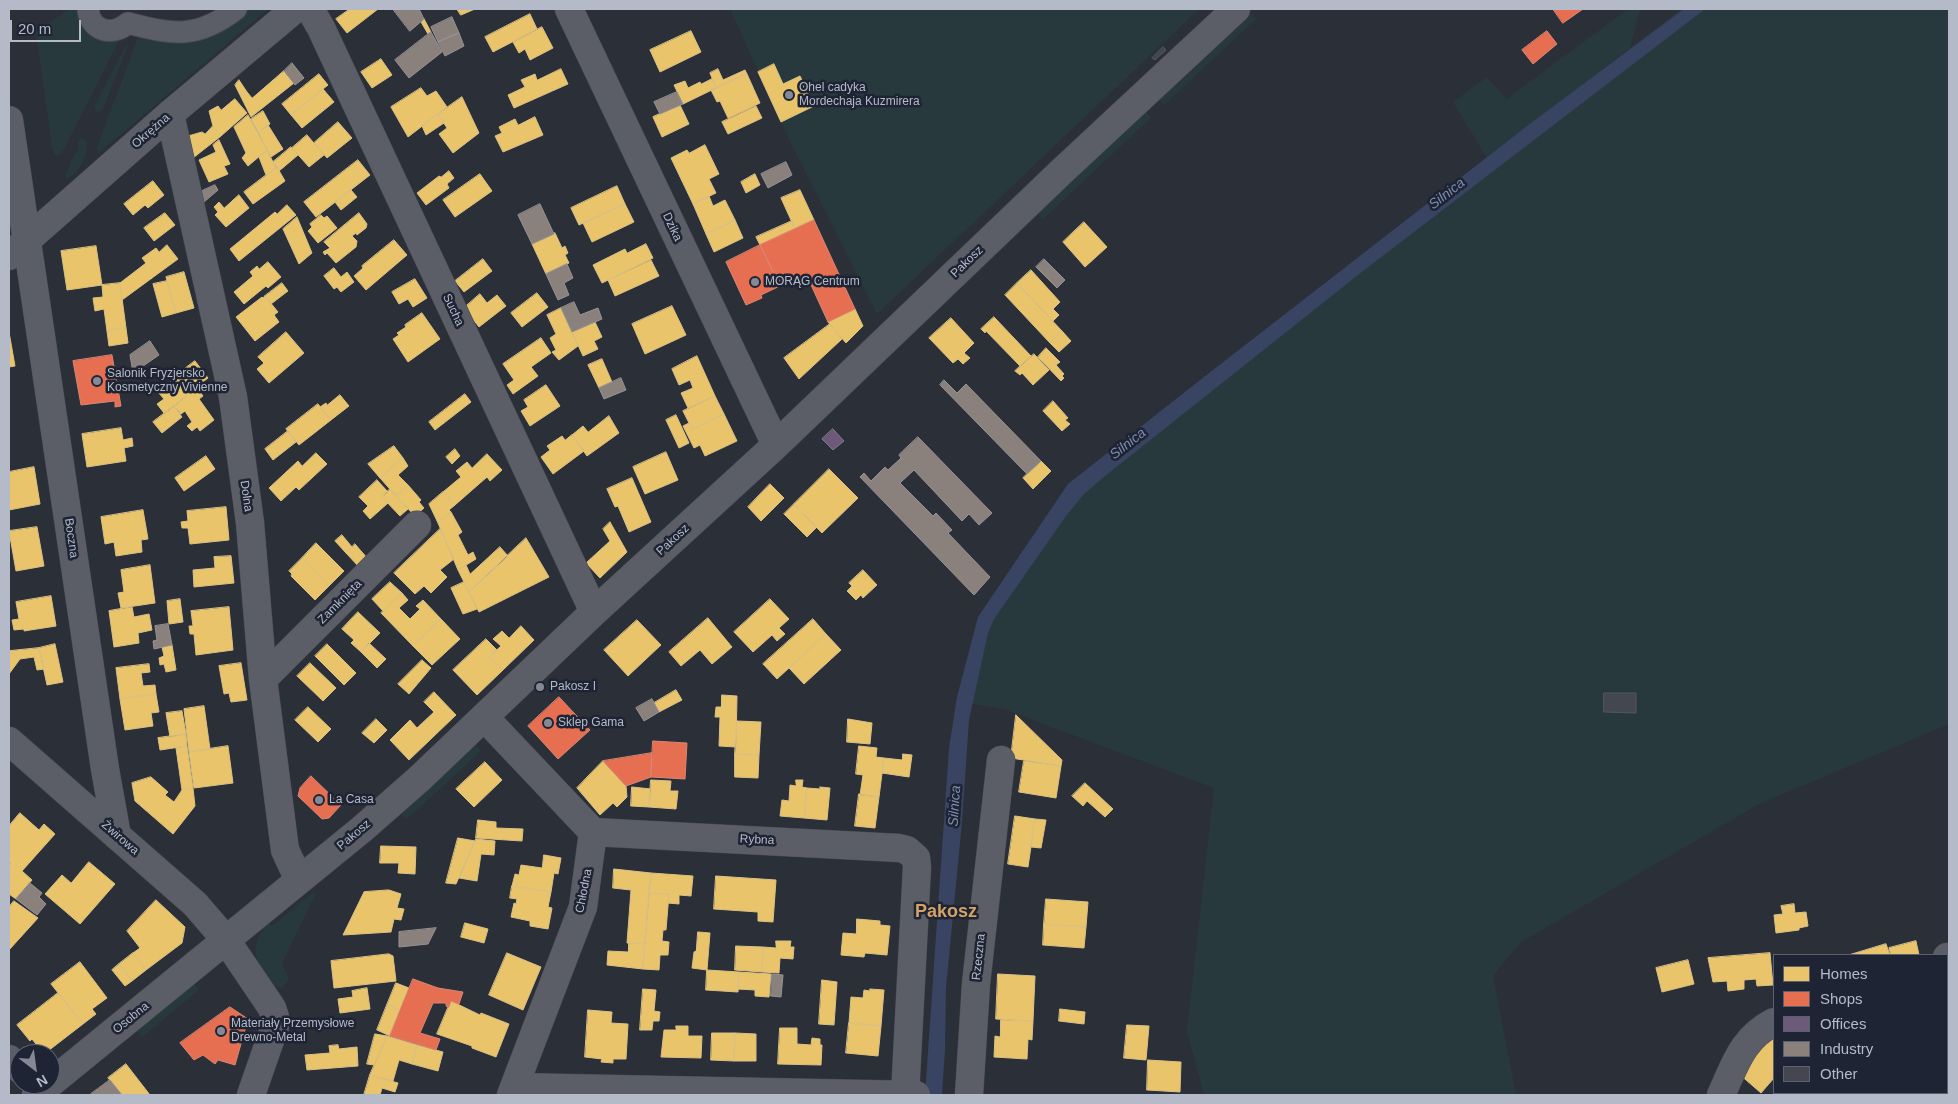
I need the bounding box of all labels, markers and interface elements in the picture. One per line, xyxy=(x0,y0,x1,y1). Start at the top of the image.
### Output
scale bar xyxy=(12,10,84,42)
text: 20 m xyxy=(18,20,51,37)
place label: Ohel cadyka Mordechaja Kuzmirera xyxy=(799,81,920,109)
marker: Ohel cadyka Mordechaja Kuzmirera xyxy=(783,89,795,101)
street label: Okrężna xyxy=(129,111,173,151)
water label: Silnica xyxy=(1426,175,1468,213)
street label: Dzika xyxy=(659,210,685,244)
street label: Pakosz xyxy=(948,243,986,281)
place label: MORĄG Centrum xyxy=(765,275,860,289)
marker: MORĄG Centrum xyxy=(749,276,761,288)
street label: Sucha xyxy=(439,292,467,328)
place label: Salonik Fryzjersko Kosmetyczny Vivienne xyxy=(107,367,228,395)
marker: Salonik Fryzjersko Kosmetyczny Vivienne xyxy=(91,375,103,387)
water label: Silnica xyxy=(1107,425,1149,463)
street label: Dolna xyxy=(237,479,255,513)
street label: Boczna xyxy=(61,517,81,559)
street label: Pakosz xyxy=(654,521,692,559)
street label: Zamknięta xyxy=(315,577,365,627)
place label: Pakosz I xyxy=(550,680,596,694)
marker: Pakosz I xyxy=(534,681,546,693)
place label: Sklep Gama xyxy=(558,716,624,730)
marker: Sklep Gama xyxy=(542,717,554,729)
water label: Silnica xyxy=(945,785,965,827)
place label: La Casa xyxy=(329,793,374,807)
marker: La Casa xyxy=(313,794,325,806)
street label: Pakosz xyxy=(334,817,374,853)
street label: Żwirowa xyxy=(98,818,142,858)
street label: Rybna xyxy=(739,832,775,848)
street label: Chłodna xyxy=(573,868,595,914)
district label: Pakosz xyxy=(915,901,977,923)
street label: Rzeczna xyxy=(969,933,989,981)
legend xyxy=(1773,954,1948,1094)
text: Homes xyxy=(1820,965,1868,982)
text: Shops xyxy=(1820,990,1863,1007)
street label: Osobna xyxy=(110,999,152,1037)
text: Offices xyxy=(1820,1015,1866,1032)
place label: Materiały Przemysłowe Drewno-Metal xyxy=(231,1017,354,1045)
marker: Materiały Przemysłowe Drewno-Metal xyxy=(215,1025,227,1037)
text: Industry xyxy=(1820,1040,1873,1057)
north arrow xyxy=(10,1044,60,1094)
text: Other xyxy=(1820,1065,1858,1082)
text: N xyxy=(34,1072,50,1091)

